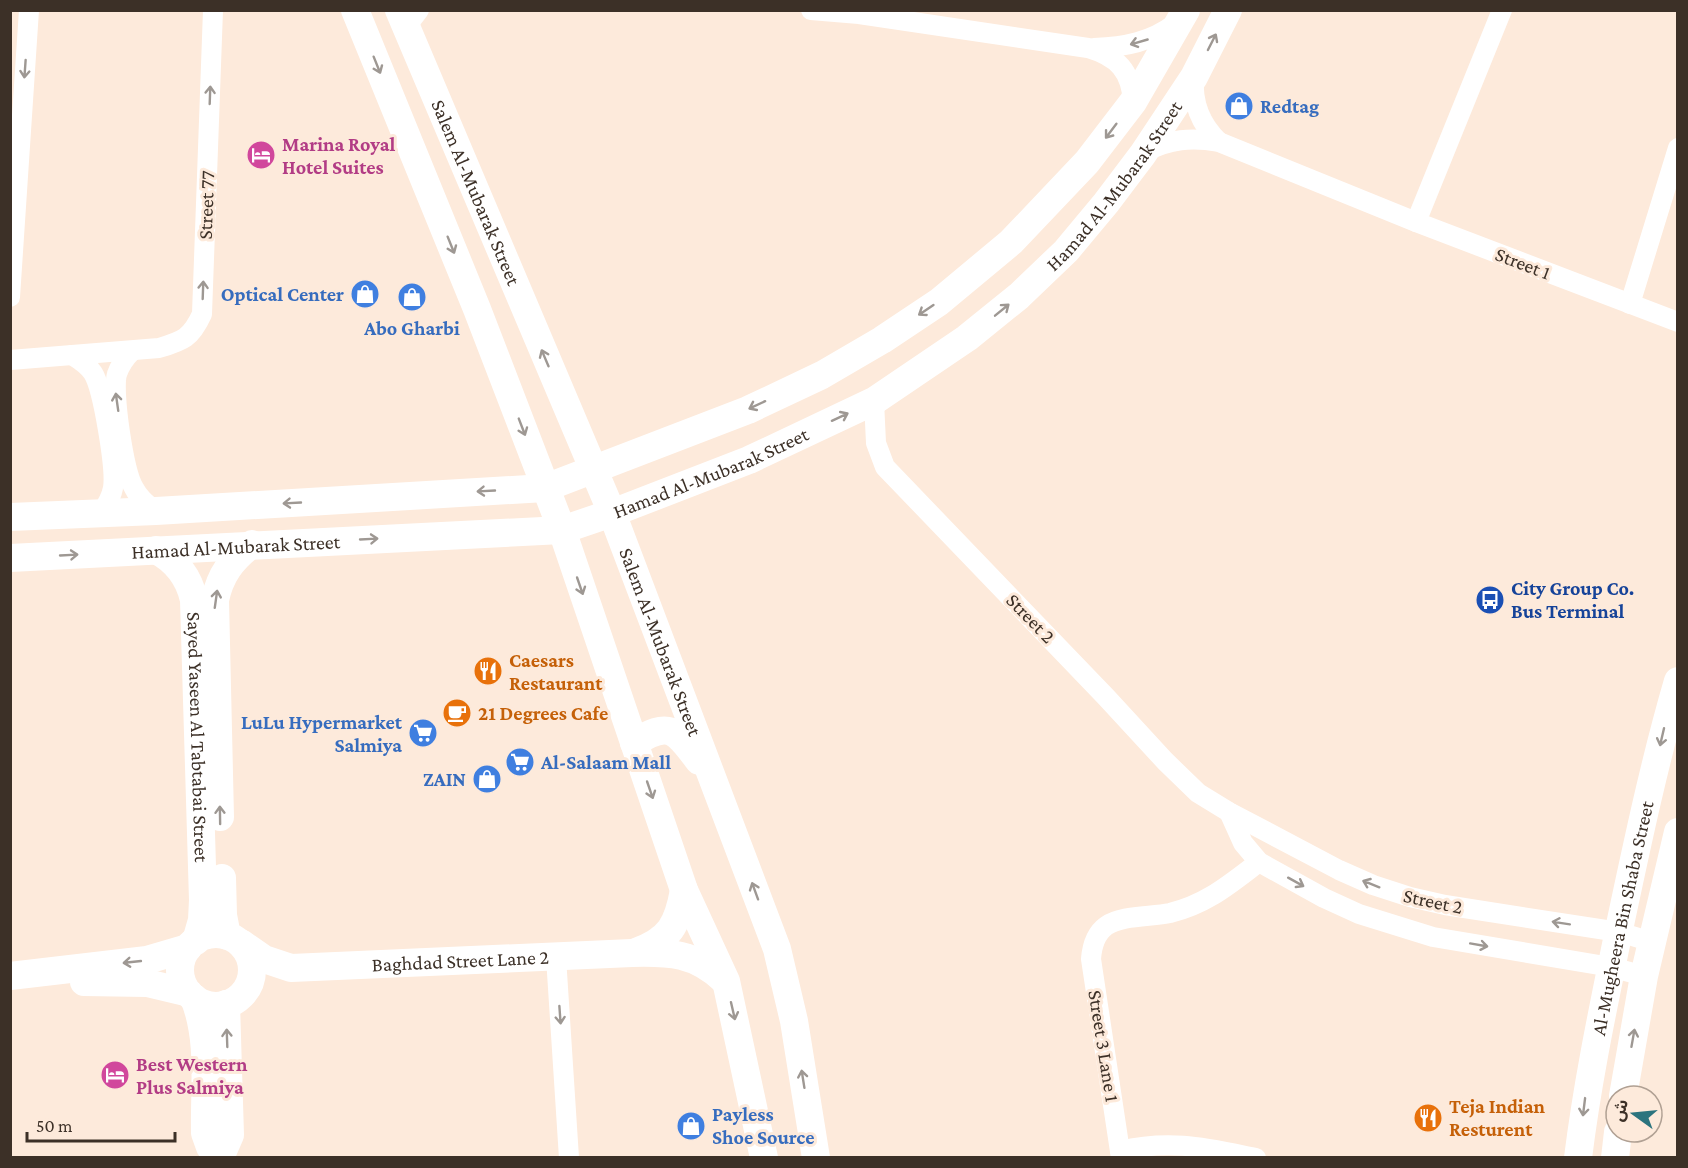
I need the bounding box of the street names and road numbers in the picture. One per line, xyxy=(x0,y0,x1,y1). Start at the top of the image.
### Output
street label: Salem Al-Mubarak Street xyxy=(427,96,525,289)
street label: Hamad Al-Mubarak Street xyxy=(1042,96,1186,275)
street label: Street 77 xyxy=(194,170,218,240)
street label: Street 1 xyxy=(1492,242,1554,284)
street label: Hamad Al-Mubarak Street xyxy=(610,423,812,523)
street label: Hamad Al-Mubarak Street xyxy=(131,530,341,563)
street label: Salem Al-Mubarak Street xyxy=(615,545,706,739)
street label: Street 2 xyxy=(1002,589,1060,647)
street label: Sayed Yaseen Al Tabtabai Street xyxy=(183,611,213,863)
street label: Al-Mugheera Bin Shaba Street xyxy=(1587,798,1658,1037)
street label: Street 2 xyxy=(1401,884,1465,918)
street label: Baghdad Street Lane 2 xyxy=(371,946,549,976)
street label: Street 3 Lane 1 xyxy=(1084,988,1124,1104)

